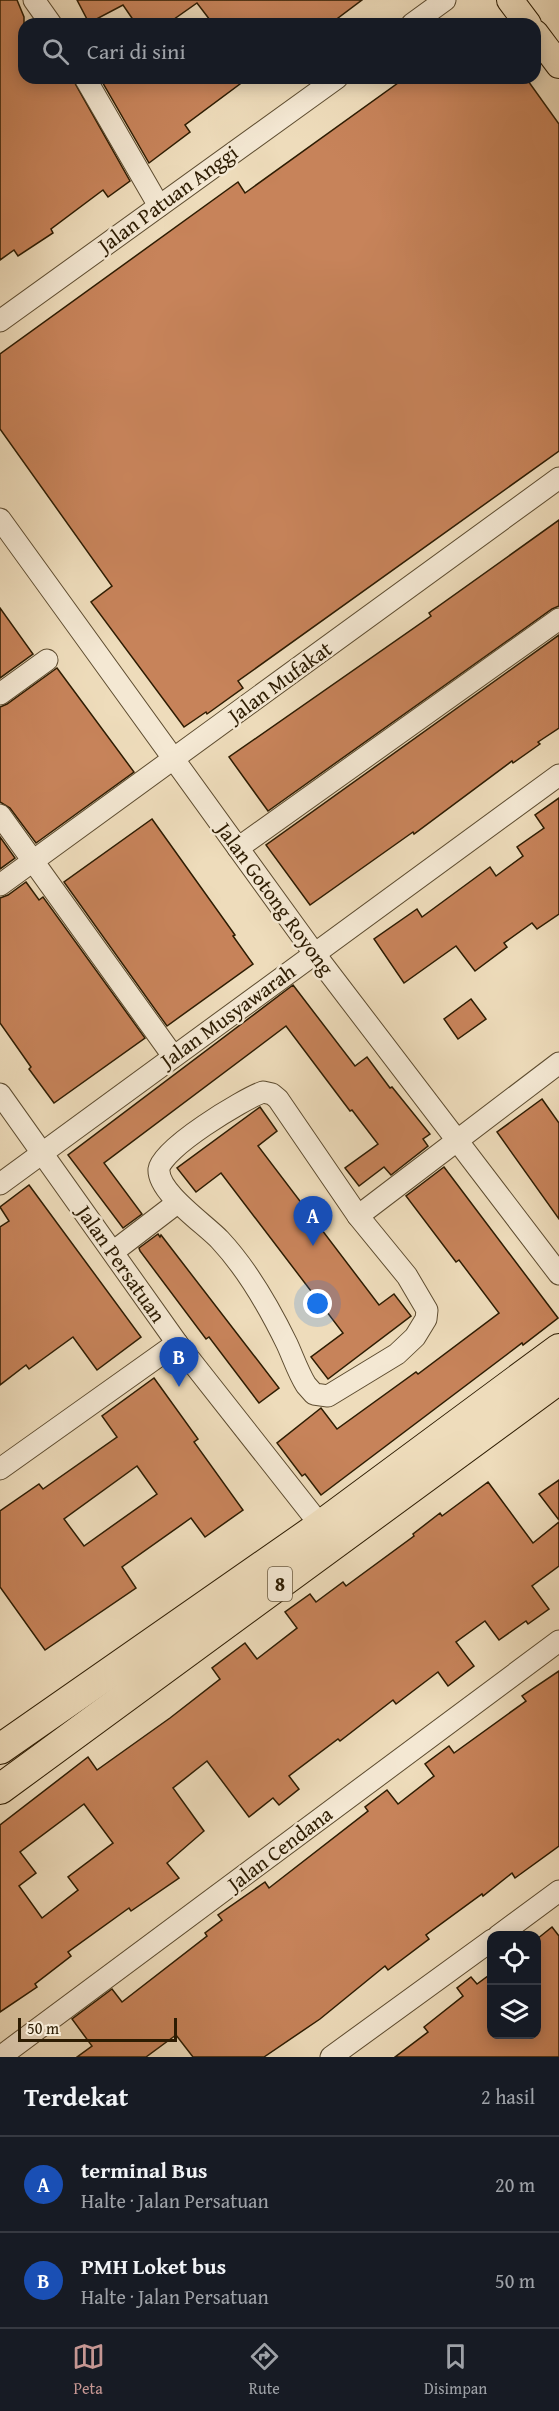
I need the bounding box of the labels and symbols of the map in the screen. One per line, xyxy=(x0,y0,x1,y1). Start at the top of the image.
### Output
street label: Jalan Patuan Anggi xyxy=(89,137,244,262)
street label: Jalan Mufakat xyxy=(219,633,339,732)
street label: Jalan Gotong Royong xyxy=(207,813,342,982)
street label: Jalan Musyawarah xyxy=(151,956,302,1077)
street label: Jalan Persatuan xyxy=(68,1196,174,1329)
pin: A xyxy=(294,1196,332,1246)
your location xyxy=(303,1289,332,1318)
pin: B xyxy=(160,1338,198,1387)
road number: 8 xyxy=(268,1567,292,1601)
street label: Jalan Cendana xyxy=(218,1799,339,1900)
scale bar xyxy=(18,2015,177,2042)

